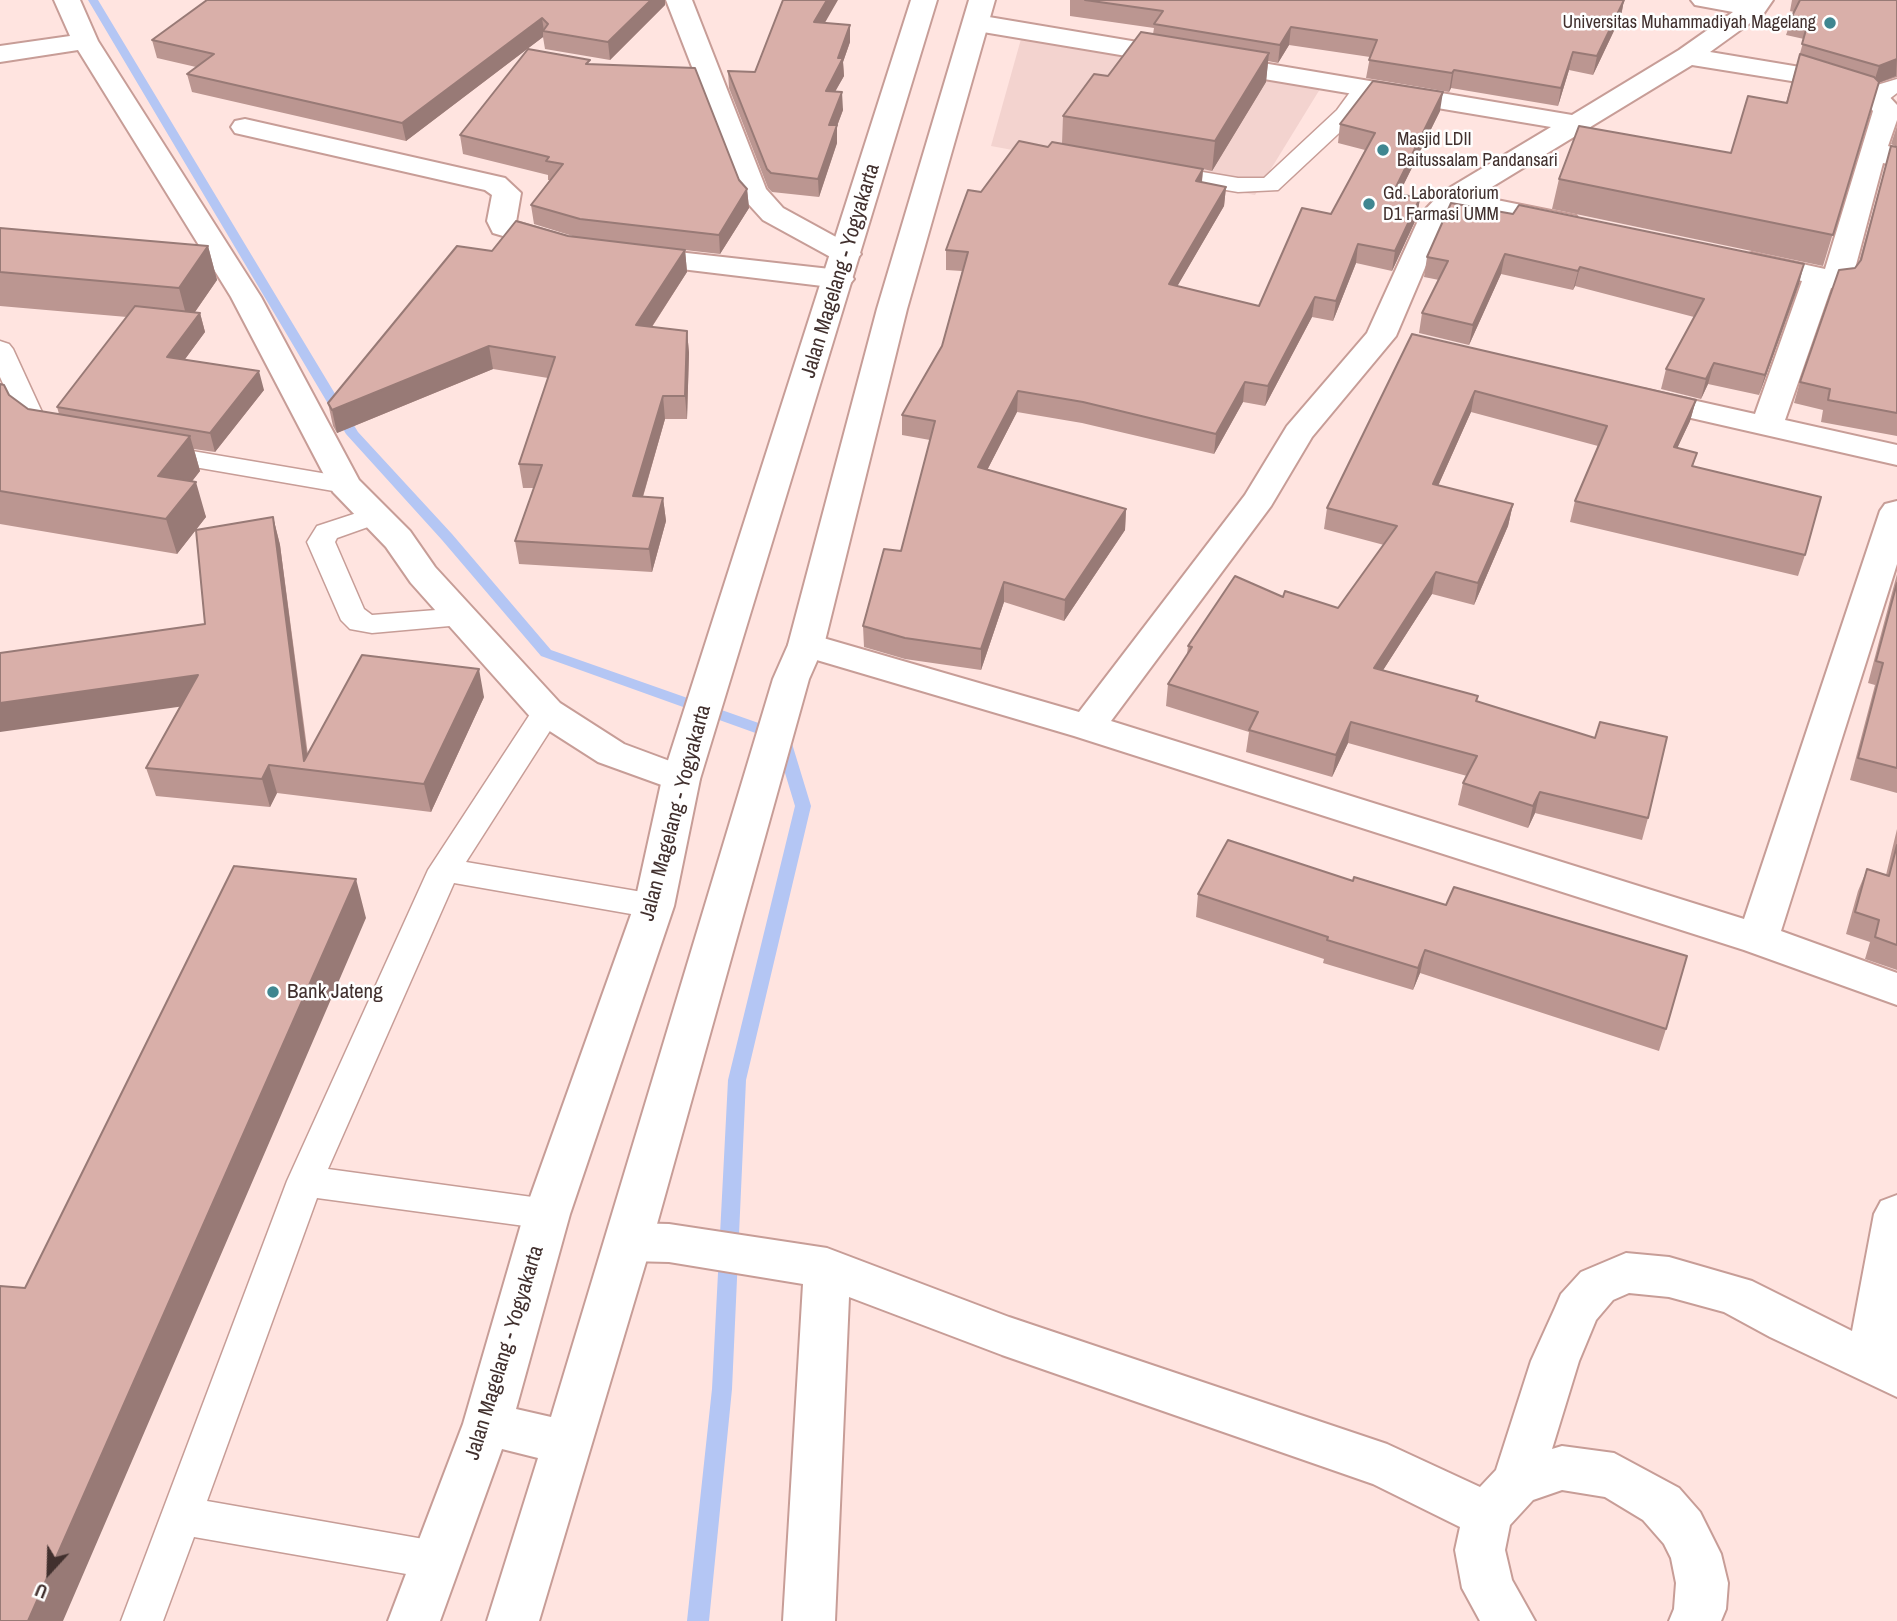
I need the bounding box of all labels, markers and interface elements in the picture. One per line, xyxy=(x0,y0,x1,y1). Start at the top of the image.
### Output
place label: Universitas Muhammadiyah Magelang xyxy=(1563,12,1816,34)
marker: Universitas Muhammadiyah Magelang xyxy=(1822,15,1838,31)
place label: Masjid LDII Baitussalam Pandansari xyxy=(1397,129,1558,172)
marker: Masjid LDII Baitussalam Pandansari xyxy=(1375,142,1391,158)
street label: Jalan Magelang - Yogyakarta xyxy=(796,161,886,381)
place label: Gd. Laboratorium D1 Farmasi UMM xyxy=(1383,183,1499,226)
marker: Gd. Laboratorium D1 Farmasi UMM xyxy=(1361,196,1377,212)
street label: Jalan Magelang - Yogyakarta xyxy=(635,702,717,924)
place label: Bank Jateng xyxy=(287,979,383,1005)
marker: Bank Jateng xyxy=(265,984,281,1000)
street label: Jalan Magelang - Yogyakarta xyxy=(460,1243,550,1463)
north arrow xyxy=(14,1537,84,1607)
text: U xyxy=(31,1577,51,1606)

